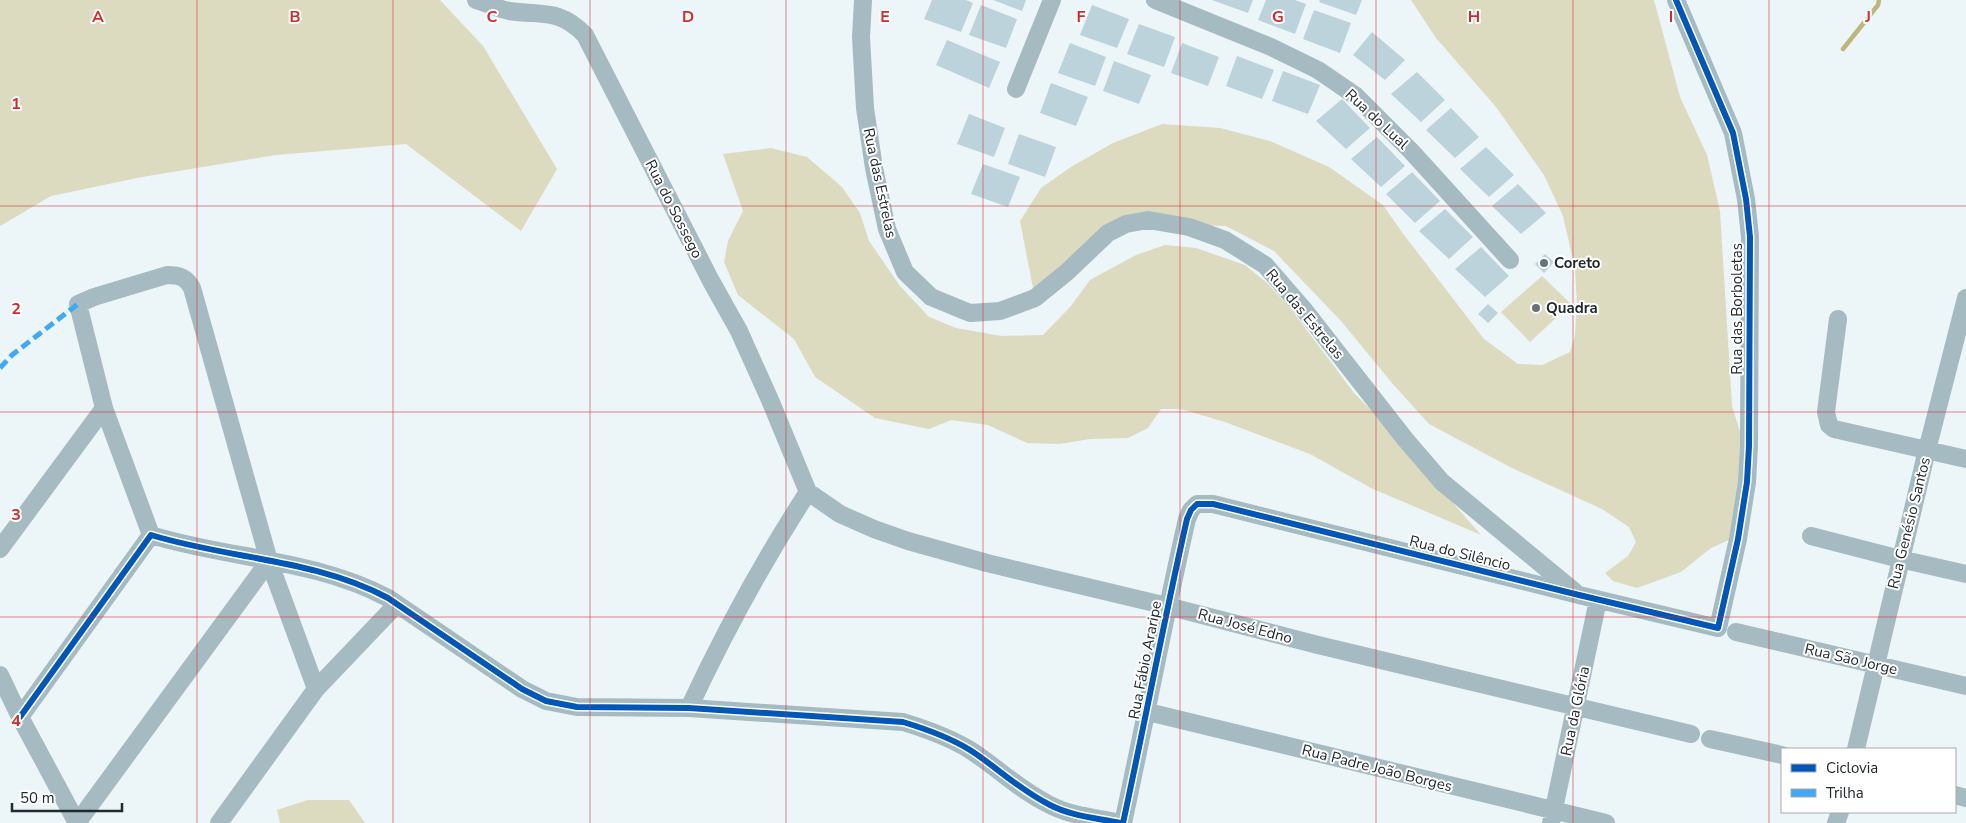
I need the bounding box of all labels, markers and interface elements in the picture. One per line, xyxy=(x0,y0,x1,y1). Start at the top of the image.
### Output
text: A xyxy=(92,6,104,28)
text: B xyxy=(289,6,301,28)
text: C xyxy=(487,6,498,28)
text: D xyxy=(682,6,694,28)
text: E xyxy=(880,6,890,28)
text: F xyxy=(1077,6,1086,28)
text: G xyxy=(1272,6,1284,28)
text: H xyxy=(1468,6,1480,28)
text: I xyxy=(1669,6,1673,28)
text: J xyxy=(1864,6,1871,28)
street label: Rua do Lual xyxy=(1341,84,1413,154)
text: 1 xyxy=(11,93,21,115)
street label: Rua das Estrelas xyxy=(859,126,901,240)
street label: Rua do Sossego xyxy=(641,156,707,262)
street label: Rua das Borboletas xyxy=(1727,243,1747,375)
place label: Coreto xyxy=(1554,253,1601,273)
marker: Coreto xyxy=(1538,257,1550,269)
street label: Rua das Estrelas xyxy=(1261,265,1349,363)
text: 2 xyxy=(11,298,21,320)
place label: Quadra xyxy=(1546,298,1598,318)
marker: Quadra xyxy=(1530,302,1542,314)
street label: Rua Genésio Santos xyxy=(1883,455,1935,591)
text: 3 xyxy=(11,504,21,526)
street label: Rua do Silêncio xyxy=(1407,531,1513,575)
street label: Rua Fábio Araripe xyxy=(1124,599,1166,721)
street label: Rua José Edno xyxy=(1196,604,1294,648)
street label: Rua São Jorge xyxy=(1803,639,1899,679)
street label: Rua da Glória xyxy=(1556,664,1594,758)
text: 4 xyxy=(11,710,21,732)
street label: Rua Padre João Borges xyxy=(1300,740,1454,796)
legend xyxy=(1781,748,1956,813)
text: Ciclovia xyxy=(1826,758,1878,778)
scale bar xyxy=(12,780,122,812)
text: Trilha xyxy=(1826,783,1864,803)
text: 50 m xyxy=(20,788,55,808)

